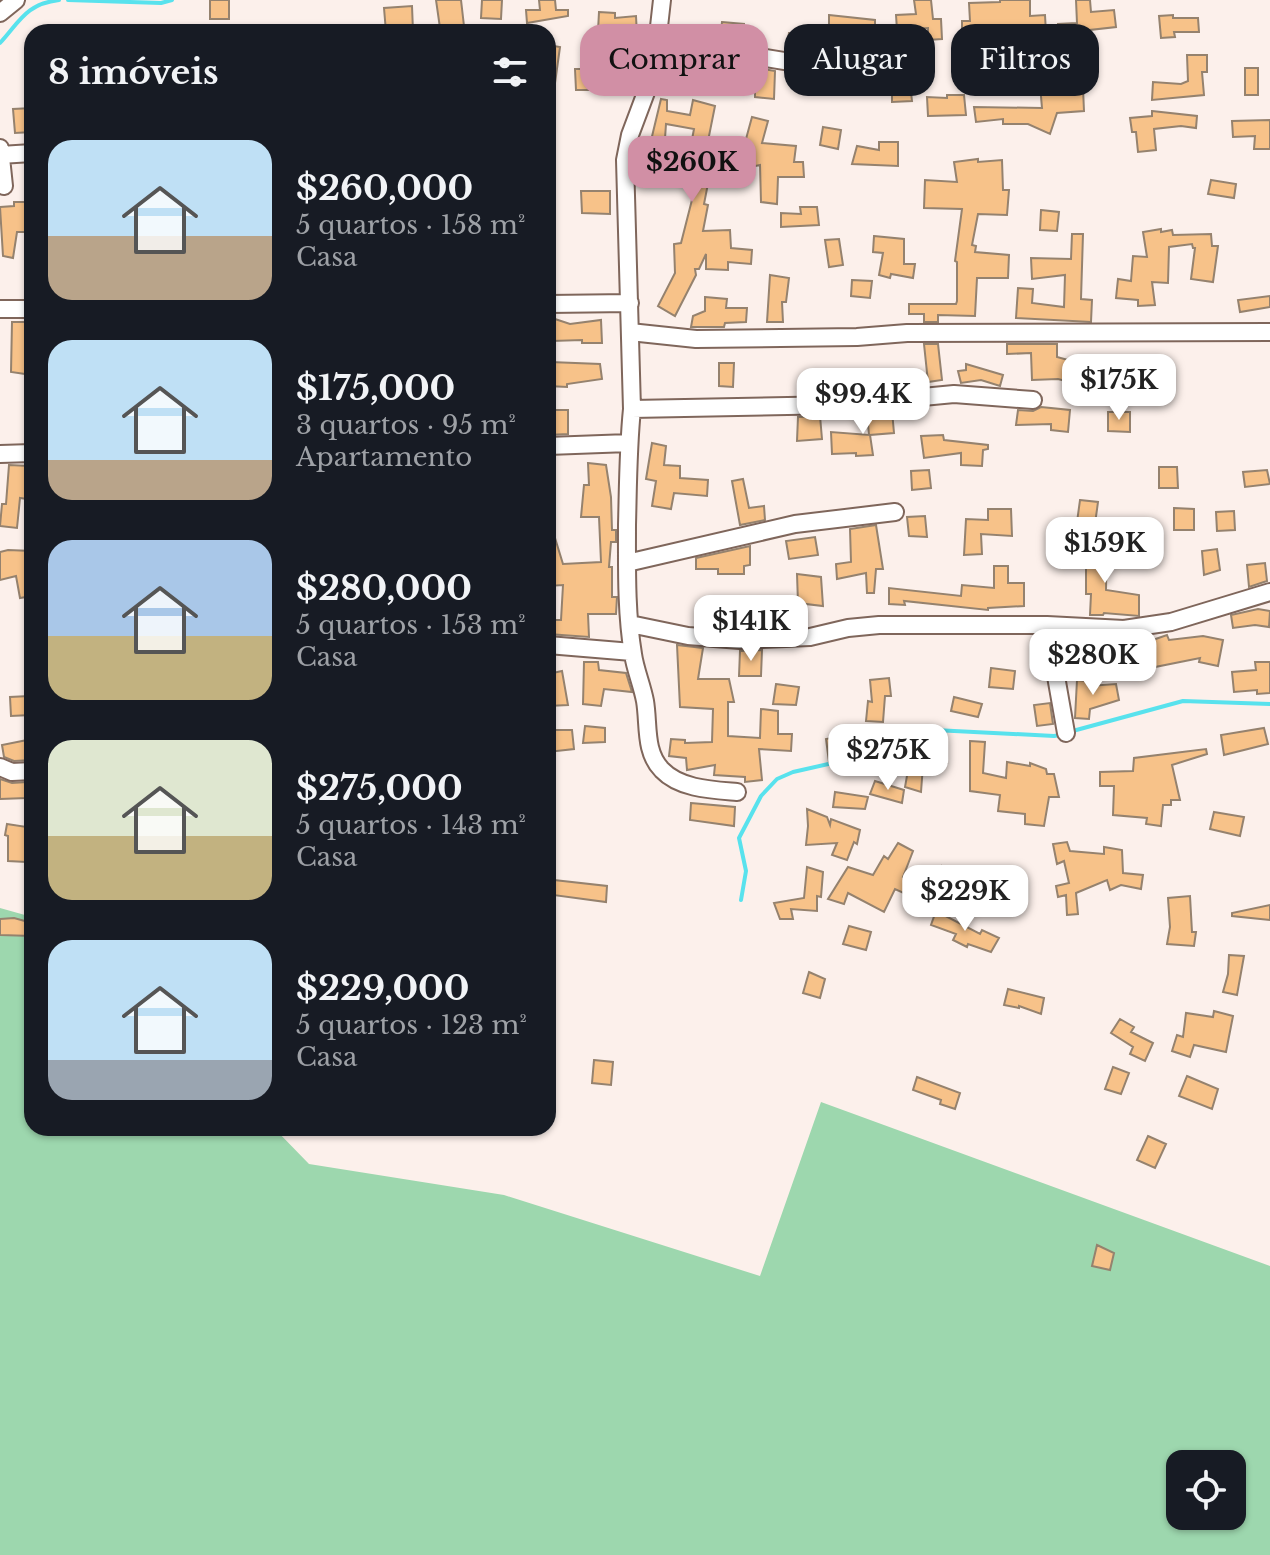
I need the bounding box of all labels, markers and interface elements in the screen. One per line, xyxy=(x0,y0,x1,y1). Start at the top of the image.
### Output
chip: Comprar xyxy=(580,24,768,96)
chip: Alugar xyxy=(784,24,935,96)
chip: Filtros xyxy=(951,24,1099,96)
icon: filters xyxy=(488,50,532,94)
text: 8 imóveis xyxy=(48,51,219,93)
pin: $260K xyxy=(636,136,748,204)
text: $260K xyxy=(646,146,738,178)
text: $260,000 xyxy=(296,167,473,209)
icon: home xyxy=(112,172,208,268)
text: 5 quartos · 158 m² xyxy=(296,209,525,241)
text: Casa xyxy=(296,241,357,273)
pin: $175K xyxy=(1063,354,1175,422)
text: $175K xyxy=(1080,364,1158,396)
text: $175,000 xyxy=(296,367,455,409)
pin: $99.4K xyxy=(798,368,928,436)
icon: home xyxy=(112,372,208,468)
text: $99.4K xyxy=(815,378,911,410)
text: 3 quartos · 95 m² xyxy=(296,409,516,441)
text: Apartamento xyxy=(296,441,472,473)
pin: $159K xyxy=(1049,517,1161,585)
text: $159K xyxy=(1064,527,1146,559)
text: $280,000 xyxy=(296,567,472,609)
icon: home xyxy=(112,572,208,668)
pin: $141K xyxy=(695,595,807,663)
text: $141K xyxy=(712,605,790,637)
text: 5 quartos · 153 m² xyxy=(296,609,526,641)
pin: $280K xyxy=(1037,629,1149,697)
text: $280K xyxy=(1047,639,1139,671)
text: Casa xyxy=(296,641,357,673)
pin: $275K xyxy=(832,724,944,792)
text: $275K xyxy=(846,734,930,766)
text: $275,000 xyxy=(296,767,463,809)
icon: home xyxy=(112,772,208,868)
text: 5 quartos · 143 m² xyxy=(296,809,526,841)
text: Casa xyxy=(296,841,357,873)
pin: $229K xyxy=(909,865,1021,933)
text: $229K xyxy=(920,875,1010,907)
text: $229,000 xyxy=(296,967,469,1009)
icon: home xyxy=(112,972,208,1068)
text: 5 quartos · 123 m² xyxy=(296,1009,527,1041)
text: Casa xyxy=(296,1041,357,1073)
map controls xyxy=(1166,1450,1246,1530)
button: locate xyxy=(1166,1450,1246,1530)

